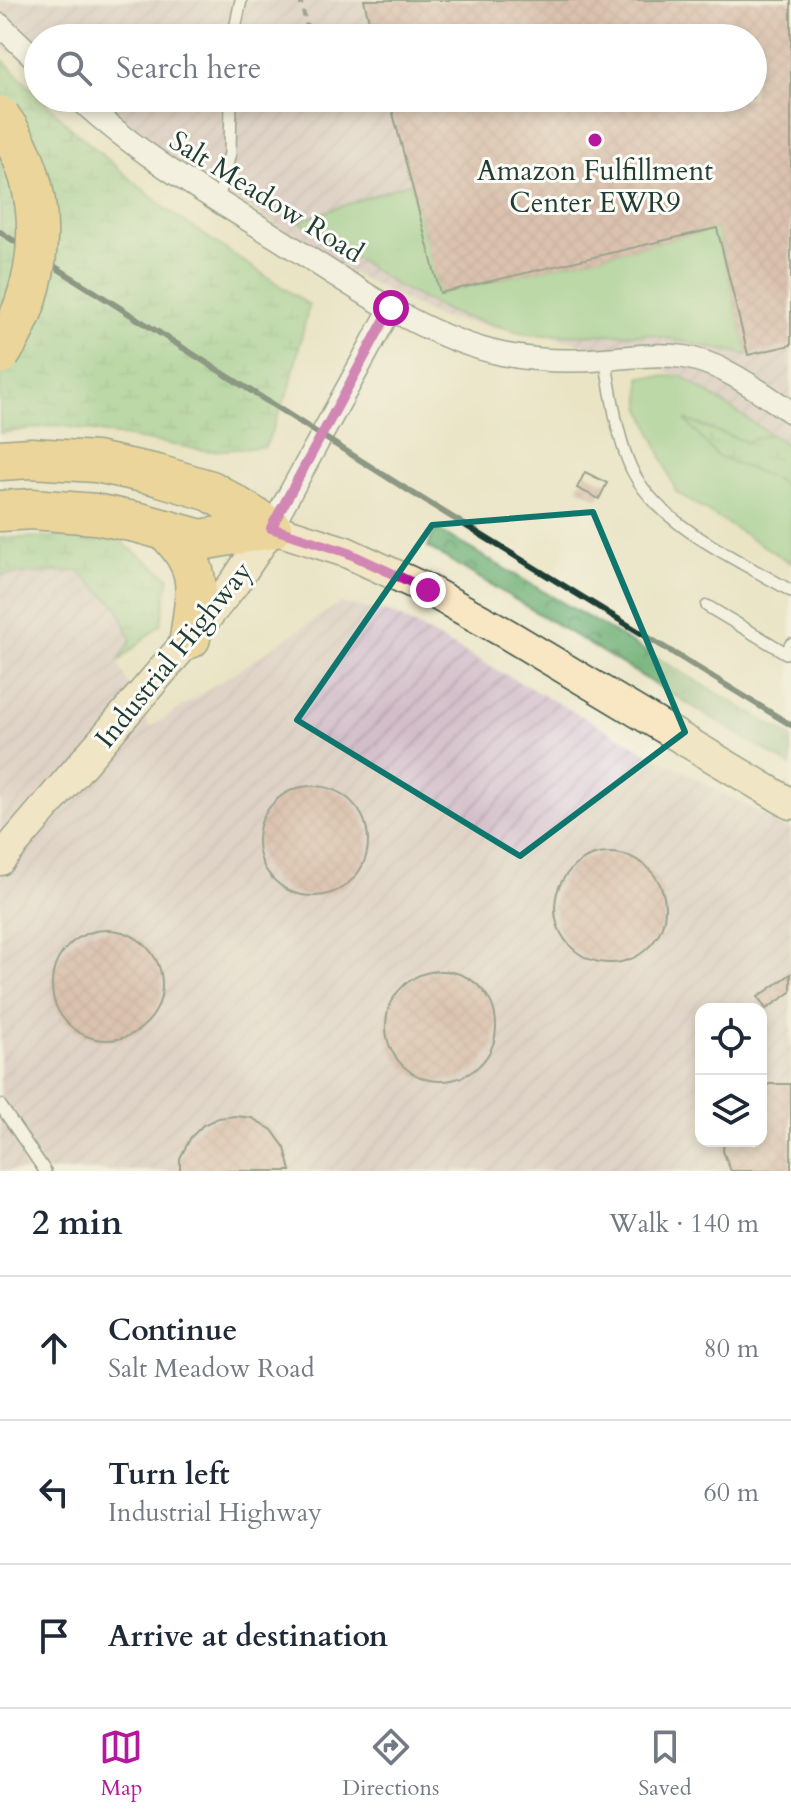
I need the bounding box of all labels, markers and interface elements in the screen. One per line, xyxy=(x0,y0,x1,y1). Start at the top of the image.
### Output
search box xyxy=(24,24,767,112)
icon: search xyxy=(52,46,96,90)
text: Search here xyxy=(116,48,261,89)
street label: Salt Meadow Road xyxy=(162,122,371,272)
marker: Amazon Fulfillment Center EWR9 xyxy=(586,131,604,149)
place label: Amazon Fulfillment Center EWR9 xyxy=(477,152,713,222)
route start xyxy=(373,290,409,326)
street label: Industrial Highway xyxy=(86,553,261,756)
route end xyxy=(410,572,446,608)
map controls xyxy=(695,1003,767,1147)
button: locate xyxy=(695,1003,767,1075)
button: layers xyxy=(695,1075,767,1147)
text: 2 min xyxy=(32,1200,123,1246)
text: Walk · 140 m xyxy=(609,1206,759,1241)
text: Continue xyxy=(108,1310,237,1351)
icon: ahead xyxy=(32,1326,76,1370)
text: 80 m xyxy=(703,1331,759,1366)
text: Salt Meadow Road xyxy=(108,1351,314,1386)
text: Turn left xyxy=(108,1454,230,1495)
icon: left xyxy=(32,1470,76,1514)
text: 60 m xyxy=(703,1475,759,1510)
text: Industrial Highway xyxy=(108,1495,322,1530)
icon: arrive xyxy=(32,1614,76,1658)
text: Arrive at destination xyxy=(108,1616,388,1657)
tab: Map xyxy=(99,1725,143,1803)
tab: Directions xyxy=(342,1725,439,1803)
tab: Saved xyxy=(638,1725,692,1803)

